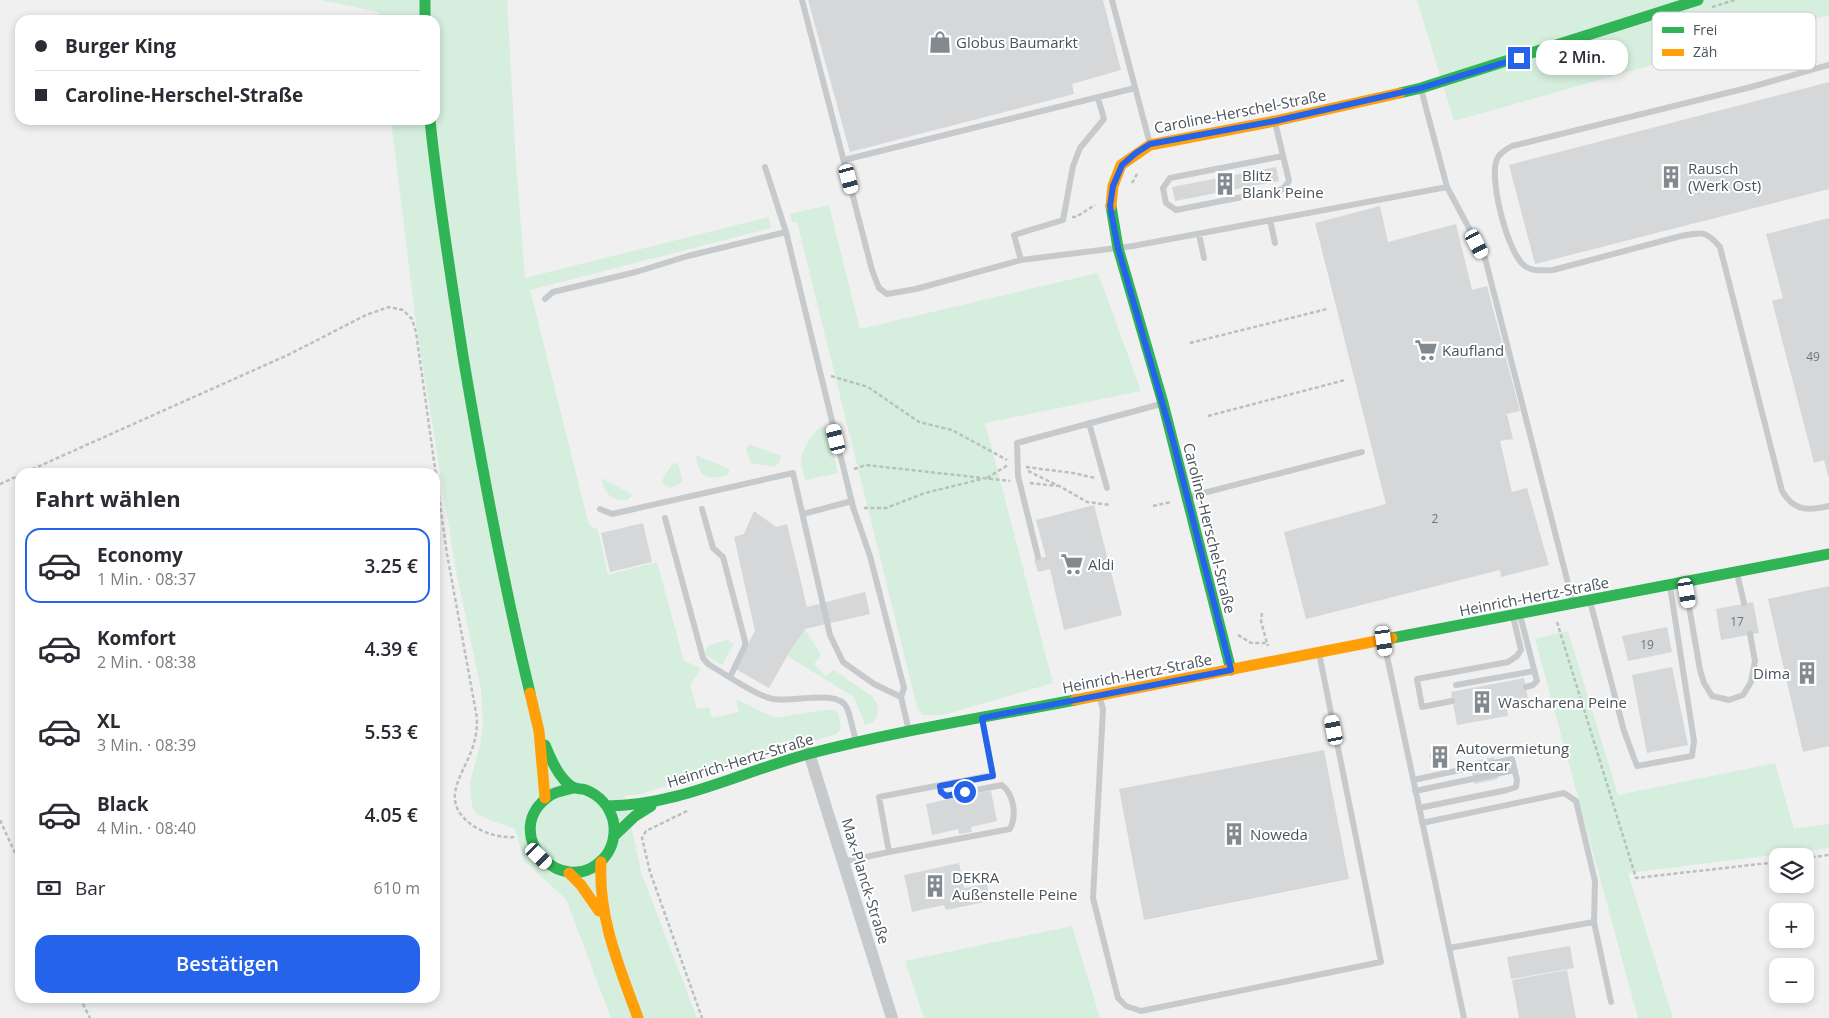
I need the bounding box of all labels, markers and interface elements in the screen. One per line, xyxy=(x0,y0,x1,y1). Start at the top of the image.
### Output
legend xyxy=(1652,12,1816,70)
text: Frei xyxy=(1693,20,1717,39)
shop icon: Globus Baumarkt xyxy=(927,29,953,55)
place label: Globus Baumarkt xyxy=(956,32,1078,52)
text: Burger King xyxy=(65,33,176,59)
callout: 2 Min. xyxy=(1536,40,1629,76)
text: Zäh xyxy=(1693,42,1717,61)
text: 2 Min. xyxy=(1558,46,1606,68)
route end xyxy=(1508,47,1530,69)
text: Caroline-Herschel-Straße xyxy=(65,82,303,108)
street label: Caroline-Herschel-Straße xyxy=(1152,84,1328,138)
place label: Rausch (Werk Ost) xyxy=(1688,158,1761,195)
car xyxy=(837,163,860,195)
building icon: Rausch (Werk Ost) xyxy=(1658,164,1684,190)
place label: Blitz Blank Peine xyxy=(1242,165,1324,202)
building icon: Blitz Blank Peine xyxy=(1212,171,1238,197)
car xyxy=(1463,227,1490,261)
supermarket icon: Kaufland xyxy=(1413,337,1439,363)
place label: Kaufland xyxy=(1442,340,1504,360)
house number: 49 xyxy=(1806,348,1820,365)
car xyxy=(825,423,846,455)
street label: Caroline-Herschel-Straße xyxy=(1179,441,1241,615)
text: Fahrt wählen xyxy=(35,483,181,513)
house number: 2 xyxy=(1432,510,1439,527)
text: Economy xyxy=(97,542,183,568)
icon: car xyxy=(37,543,82,588)
supermarket icon: Aldi xyxy=(1059,551,1085,577)
text: 3.25 € xyxy=(364,553,418,579)
place label: Aldi xyxy=(1088,554,1114,574)
text: 1 Min. · 08:37 xyxy=(97,568,196,590)
street label: Heinrich-Hertz-Straße xyxy=(1457,572,1611,620)
car xyxy=(1677,577,1696,609)
house number: 17 xyxy=(1730,613,1744,630)
text: Komfort xyxy=(97,625,176,651)
car xyxy=(1374,625,1393,657)
icon: car xyxy=(37,626,82,671)
text: 4.39 € xyxy=(364,636,418,662)
house number: 19 xyxy=(1640,636,1654,653)
street label: Heinrich-Hertz-Straße xyxy=(1060,649,1214,697)
text: 2 Min. · 08:38 xyxy=(97,651,196,673)
building icon: Dima xyxy=(1794,660,1820,686)
place label: Dima xyxy=(1753,663,1790,683)
building icon: Wascharena Peine xyxy=(1469,689,1495,715)
place label: Wascharena Peine xyxy=(1498,692,1627,712)
text: XL xyxy=(97,708,120,734)
icon: car xyxy=(37,709,82,754)
car xyxy=(1323,714,1344,746)
text: 5.53 € xyxy=(364,719,418,745)
street label: Heinrich-Hertz-Straße xyxy=(664,728,816,792)
text: 3 Min. · 08:39 xyxy=(97,734,196,756)
place label: Autovermietung Rentcar xyxy=(1456,738,1569,775)
building icon: Autovermietung Rentcar xyxy=(1427,744,1453,770)
route start xyxy=(954,781,976,803)
text: Black xyxy=(97,791,149,817)
icon: car xyxy=(37,792,82,837)
text: 4.05 € xyxy=(364,802,418,828)
street label: Max-Planck-Straße xyxy=(837,816,895,946)
text: 4 Min. · 08:40 xyxy=(97,817,196,839)
building icon: Noweda xyxy=(1221,821,1247,847)
place label: Noweda xyxy=(1250,824,1308,844)
car xyxy=(522,840,555,872)
map controls xyxy=(1769,848,1814,1003)
button: layers xyxy=(1769,848,1814,893)
place label: DEKRA Außenstelle Peine xyxy=(952,867,1077,904)
building icon: DEKRA Außenstelle Peine xyxy=(922,873,948,899)
icon: cash xyxy=(35,874,63,902)
text: Bar xyxy=(75,875,106,901)
text: 610 m xyxy=(374,877,420,899)
button: + xyxy=(1769,903,1814,948)
button: Bestätigen xyxy=(35,935,420,993)
button: − xyxy=(1769,958,1814,1003)

